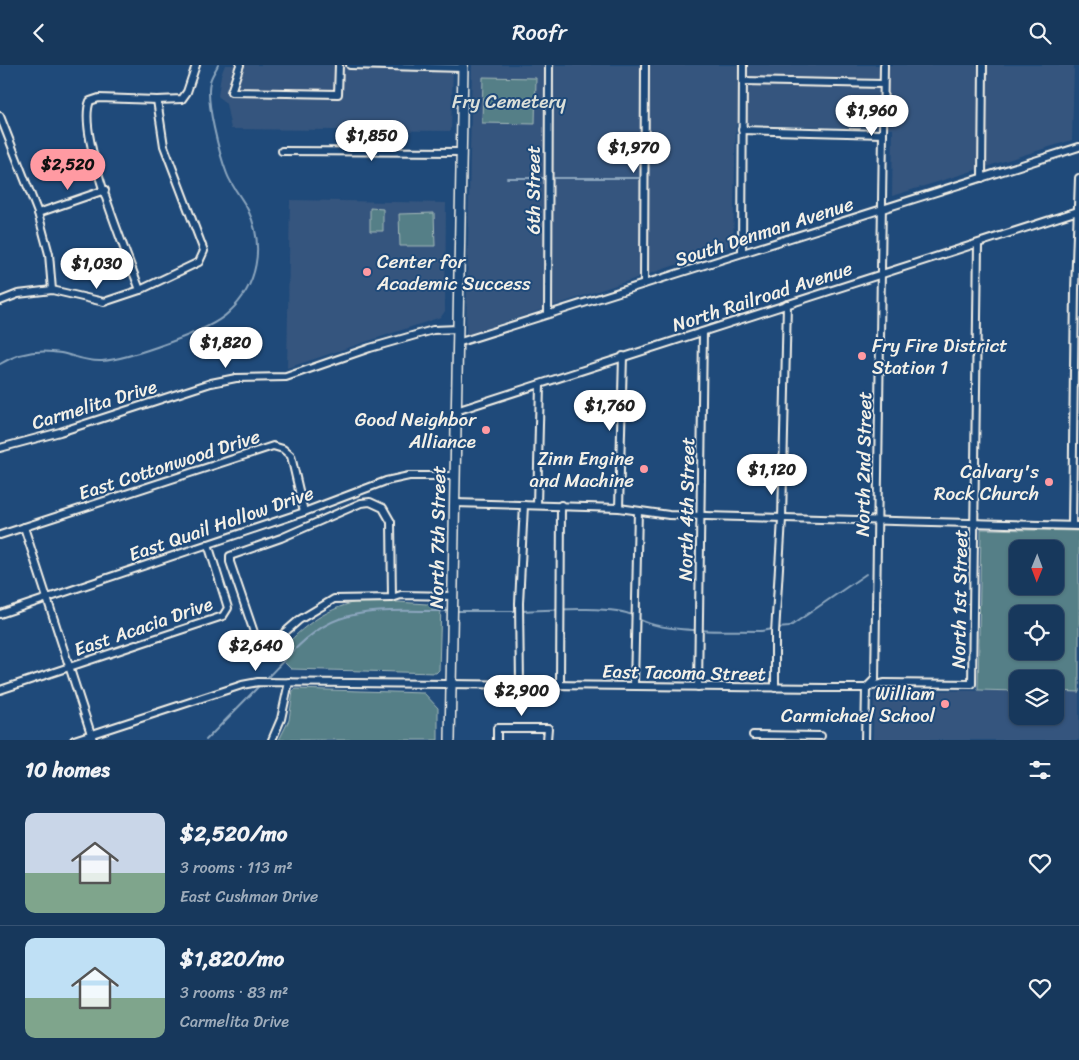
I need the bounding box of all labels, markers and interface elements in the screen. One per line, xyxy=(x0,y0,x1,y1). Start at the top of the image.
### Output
text: Roofr xyxy=(512,13,567,52)
icon: back xyxy=(25,19,53,47)
icon: search xyxy=(1026,19,1054,47)
park label: Fry Cemetery xyxy=(452,85,566,118)
pin: $1,960 xyxy=(831,95,913,137)
text: $1,960 xyxy=(847,96,897,125)
pin: $1,850 xyxy=(331,119,413,162)
text: $1,850 xyxy=(346,121,398,150)
pin: $1,970 xyxy=(593,131,675,174)
text: $1,970 xyxy=(608,133,660,162)
street label: 6th Street xyxy=(517,145,550,235)
pin: $2,520 xyxy=(27,149,109,191)
text: $2,520 xyxy=(41,150,95,179)
street label: South Denman Avenue xyxy=(670,187,858,276)
place label: Center for Academic Success xyxy=(376,245,531,300)
pin: $1,030 xyxy=(56,247,138,290)
text: $1,030 xyxy=(72,249,122,278)
street label: North Railroad Avenue xyxy=(668,252,857,341)
marker: Center for Academic Success xyxy=(361,266,373,278)
pin: $1,820 xyxy=(185,327,267,369)
text: $1,820 xyxy=(201,328,251,357)
place label: Fry Fire District Station 1 xyxy=(872,329,1008,384)
marker: Fry Fire District Station 1 xyxy=(856,350,868,362)
street label: Carmelita Drive xyxy=(27,370,161,439)
pin: $1,760 xyxy=(569,389,651,432)
text: $1,760 xyxy=(585,391,635,420)
street label: North 2nd Street xyxy=(846,391,881,537)
place label: Good Neighbor Alliance xyxy=(355,403,477,458)
street label: East Cottonwood Drive xyxy=(74,419,265,509)
marker: Good Neighbor Alliance xyxy=(480,424,492,436)
street label: North 4th Street xyxy=(669,437,704,581)
place label: Zinn Engine and Machine xyxy=(530,442,634,497)
pin: $1,120 xyxy=(731,453,813,496)
text: $1,120 xyxy=(748,455,796,484)
place label: Calvary's Rock Church xyxy=(934,455,1039,510)
marker: Zinn Engine and Machine xyxy=(638,463,650,475)
street label: North 7th Street xyxy=(420,465,455,609)
street label: East Quail Hollow Drive xyxy=(124,476,319,571)
marker: Calvary's Rock Church xyxy=(1043,476,1055,488)
street label: North 1st Street xyxy=(942,529,977,669)
north arrow xyxy=(1009,540,1064,595)
map controls xyxy=(1009,540,1064,725)
street label: East Acacia Drive xyxy=(69,587,217,666)
button: locate xyxy=(1009,605,1064,660)
pin: $2,640 xyxy=(215,629,297,672)
text: $2,640 xyxy=(229,631,283,660)
street label: East Tacoma Street xyxy=(602,655,766,690)
button: layers xyxy=(1009,670,1064,725)
pin: $2,900 xyxy=(481,675,563,717)
text: $2,900 xyxy=(495,676,549,705)
place label: William Carmichael School xyxy=(781,677,936,732)
marker: William Carmichael School xyxy=(939,698,951,710)
text: 10 homes xyxy=(25,751,110,789)
icon: filters xyxy=(1026,756,1054,784)
text: $2,520/mo xyxy=(180,815,287,853)
icon: home xyxy=(65,833,125,893)
icon: heart xyxy=(1026,849,1054,877)
text: 3 rooms · 113 m² xyxy=(180,853,292,882)
text: East Cushman Drive xyxy=(180,882,318,911)
text: $1,820/mo xyxy=(180,940,284,978)
icon: home xyxy=(65,958,125,1018)
icon: heart xyxy=(1026,974,1054,1002)
text: 3 rooms · 83 m² xyxy=(180,978,288,1007)
text: Carmelita Drive xyxy=(180,1007,289,1036)

